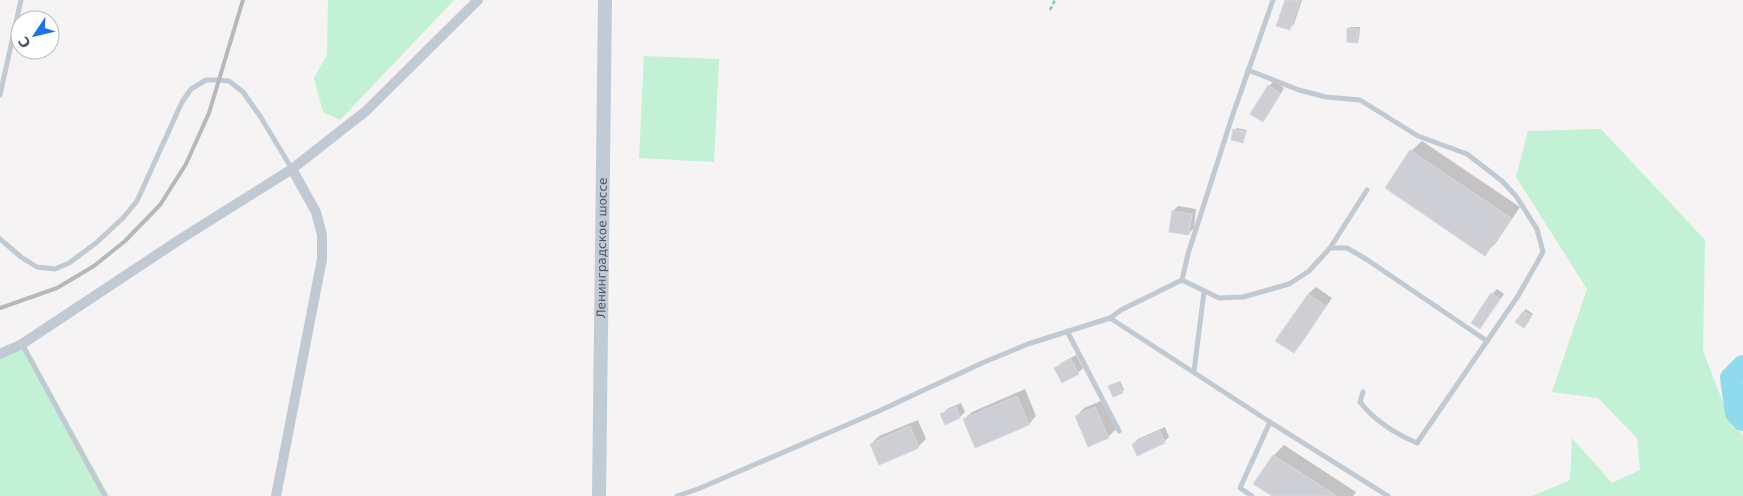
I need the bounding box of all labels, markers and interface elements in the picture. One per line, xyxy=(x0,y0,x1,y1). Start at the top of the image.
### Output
north arrow xyxy=(10,10,60,60)
text: С xyxy=(15,34,34,51)
street label: Ленинградское шоссе xyxy=(594,177,610,319)

